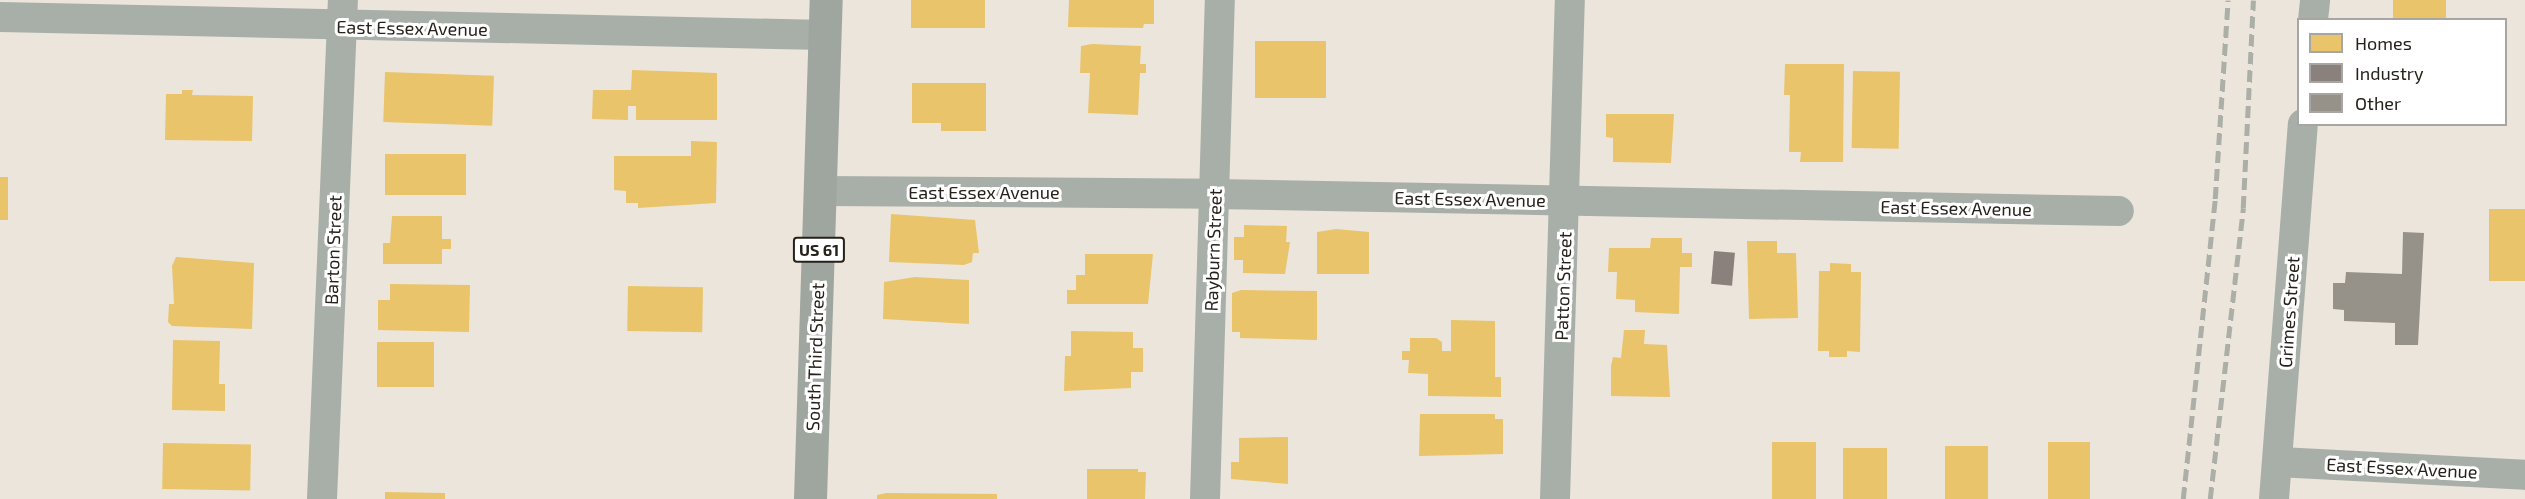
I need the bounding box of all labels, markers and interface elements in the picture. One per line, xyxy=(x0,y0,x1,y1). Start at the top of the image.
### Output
street label: East Essex Avenue xyxy=(336,16,488,40)
legend xyxy=(2297,18,2507,126)
text: Homes xyxy=(2355,32,2412,54)
text: Industry xyxy=(2355,62,2424,84)
text: Other xyxy=(2355,92,2401,114)
street label: East Essex Avenue xyxy=(908,181,1060,203)
street label: East Essex Avenue xyxy=(1394,187,1546,211)
street label: Rayburn Street xyxy=(1200,188,1226,312)
street label: Barton Street xyxy=(320,195,346,305)
street label: East Essex Avenue xyxy=(1880,196,2032,220)
street label: Patton Street xyxy=(1550,231,1576,341)
road number: US 61 xyxy=(792,237,846,263)
street label: Grimes Street xyxy=(2274,256,2304,368)
street label: South Third Street xyxy=(802,282,828,432)
street label: East Essex Avenue xyxy=(2326,453,2478,483)

